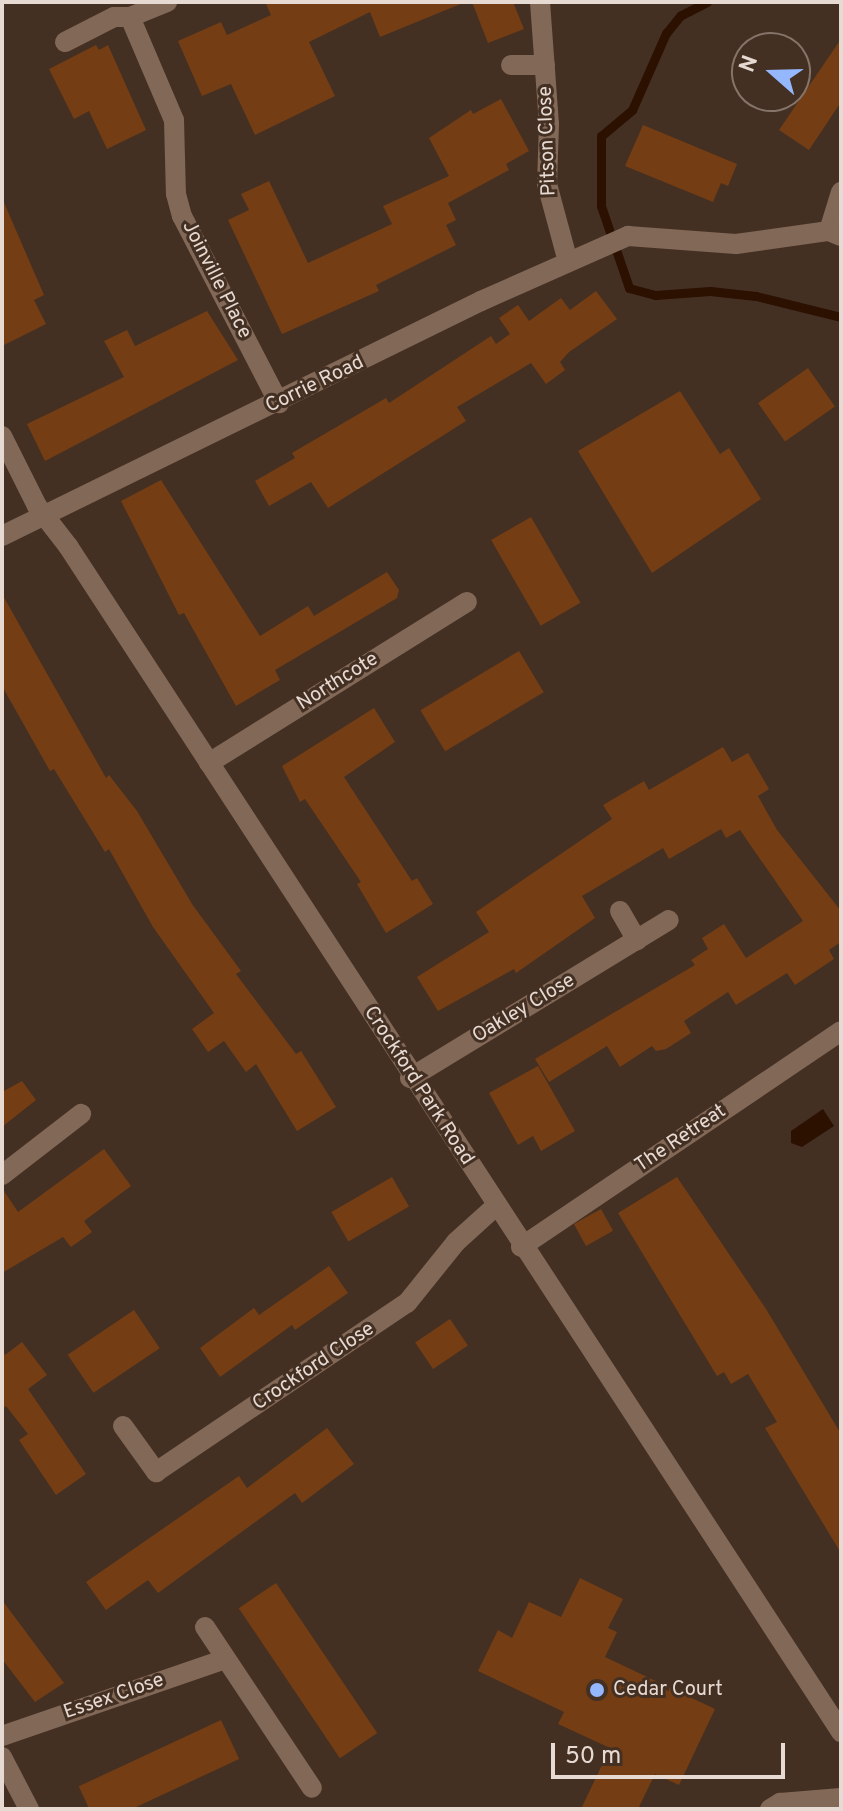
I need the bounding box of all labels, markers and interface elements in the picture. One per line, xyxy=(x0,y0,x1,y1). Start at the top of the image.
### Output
north arrow xyxy=(731,32,811,112)
text: N xyxy=(734,52,765,76)
street label: Pitson Close xyxy=(534,85,562,197)
street label: Joinville Place xyxy=(176,217,256,343)
street label: Corrie Road xyxy=(262,351,368,419)
street label: Northcote xyxy=(293,648,383,716)
street label: Oakley Close xyxy=(468,969,580,1049)
street label: Crockford Park Road xyxy=(358,1002,478,1170)
street label: The Retreat xyxy=(631,1100,731,1178)
street label: Crockford Close xyxy=(249,1317,379,1417)
street label: Essex Close xyxy=(61,1669,167,1725)
place label: Cedar Court xyxy=(613,1678,723,1702)
marker: Cedar Court xyxy=(588,1681,606,1699)
scale bar xyxy=(555,1727,789,1777)
text: 50 m xyxy=(565,1742,621,1772)

